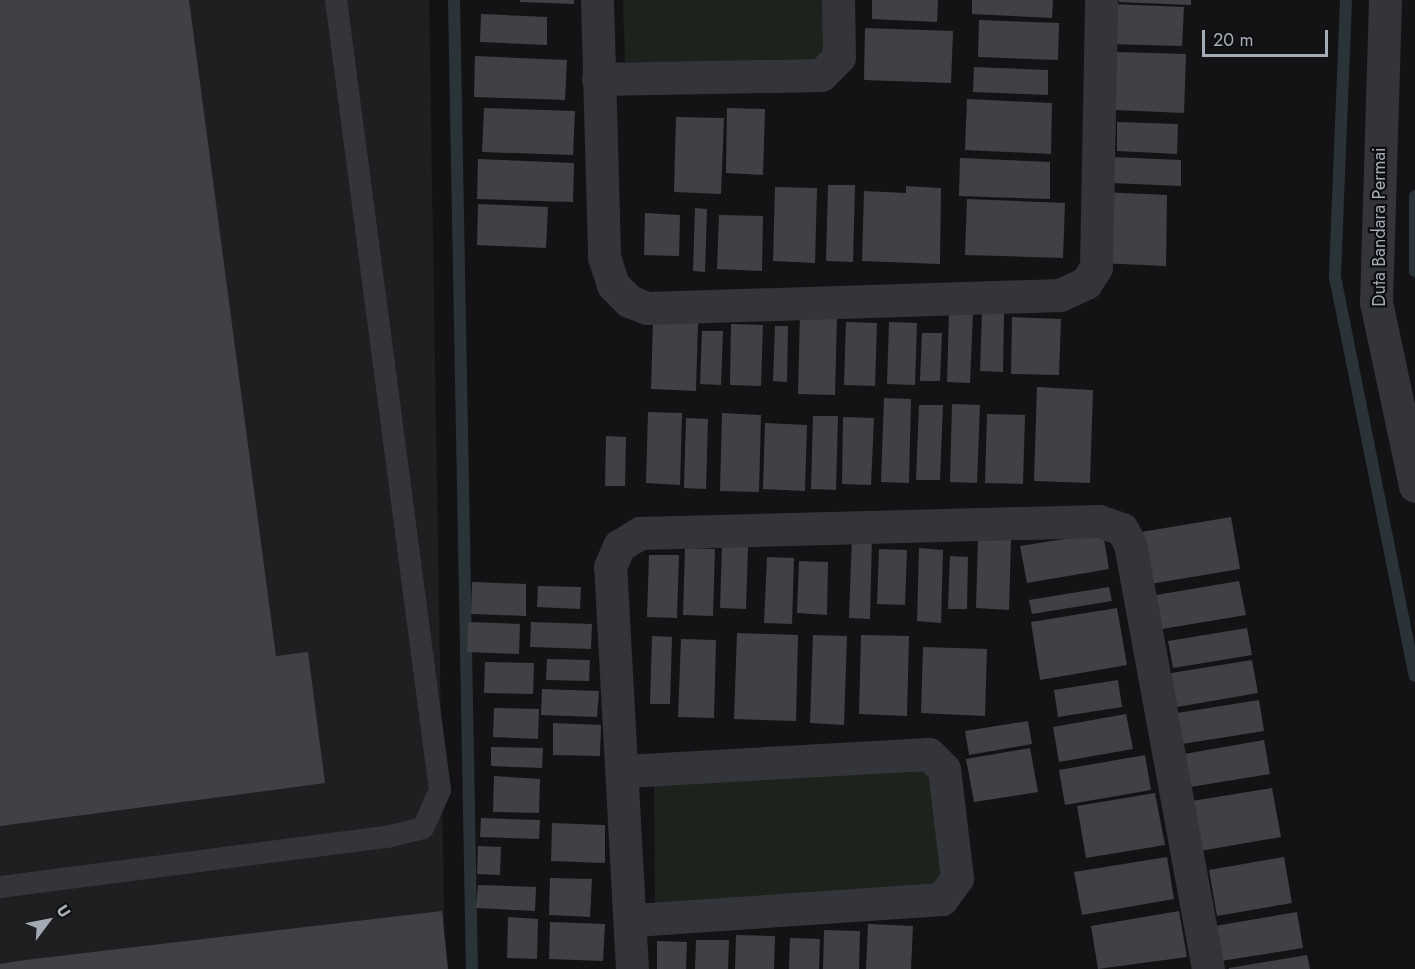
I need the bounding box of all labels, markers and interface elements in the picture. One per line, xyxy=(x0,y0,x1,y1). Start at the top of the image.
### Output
scale bar xyxy=(1205,18,1331,56)
text: 20 m xyxy=(1213,27,1253,53)
street label: Duta Bandara Permai xyxy=(1368,147,1390,307)
north arrow xyxy=(18,891,78,951)
text: U xyxy=(51,900,76,922)

